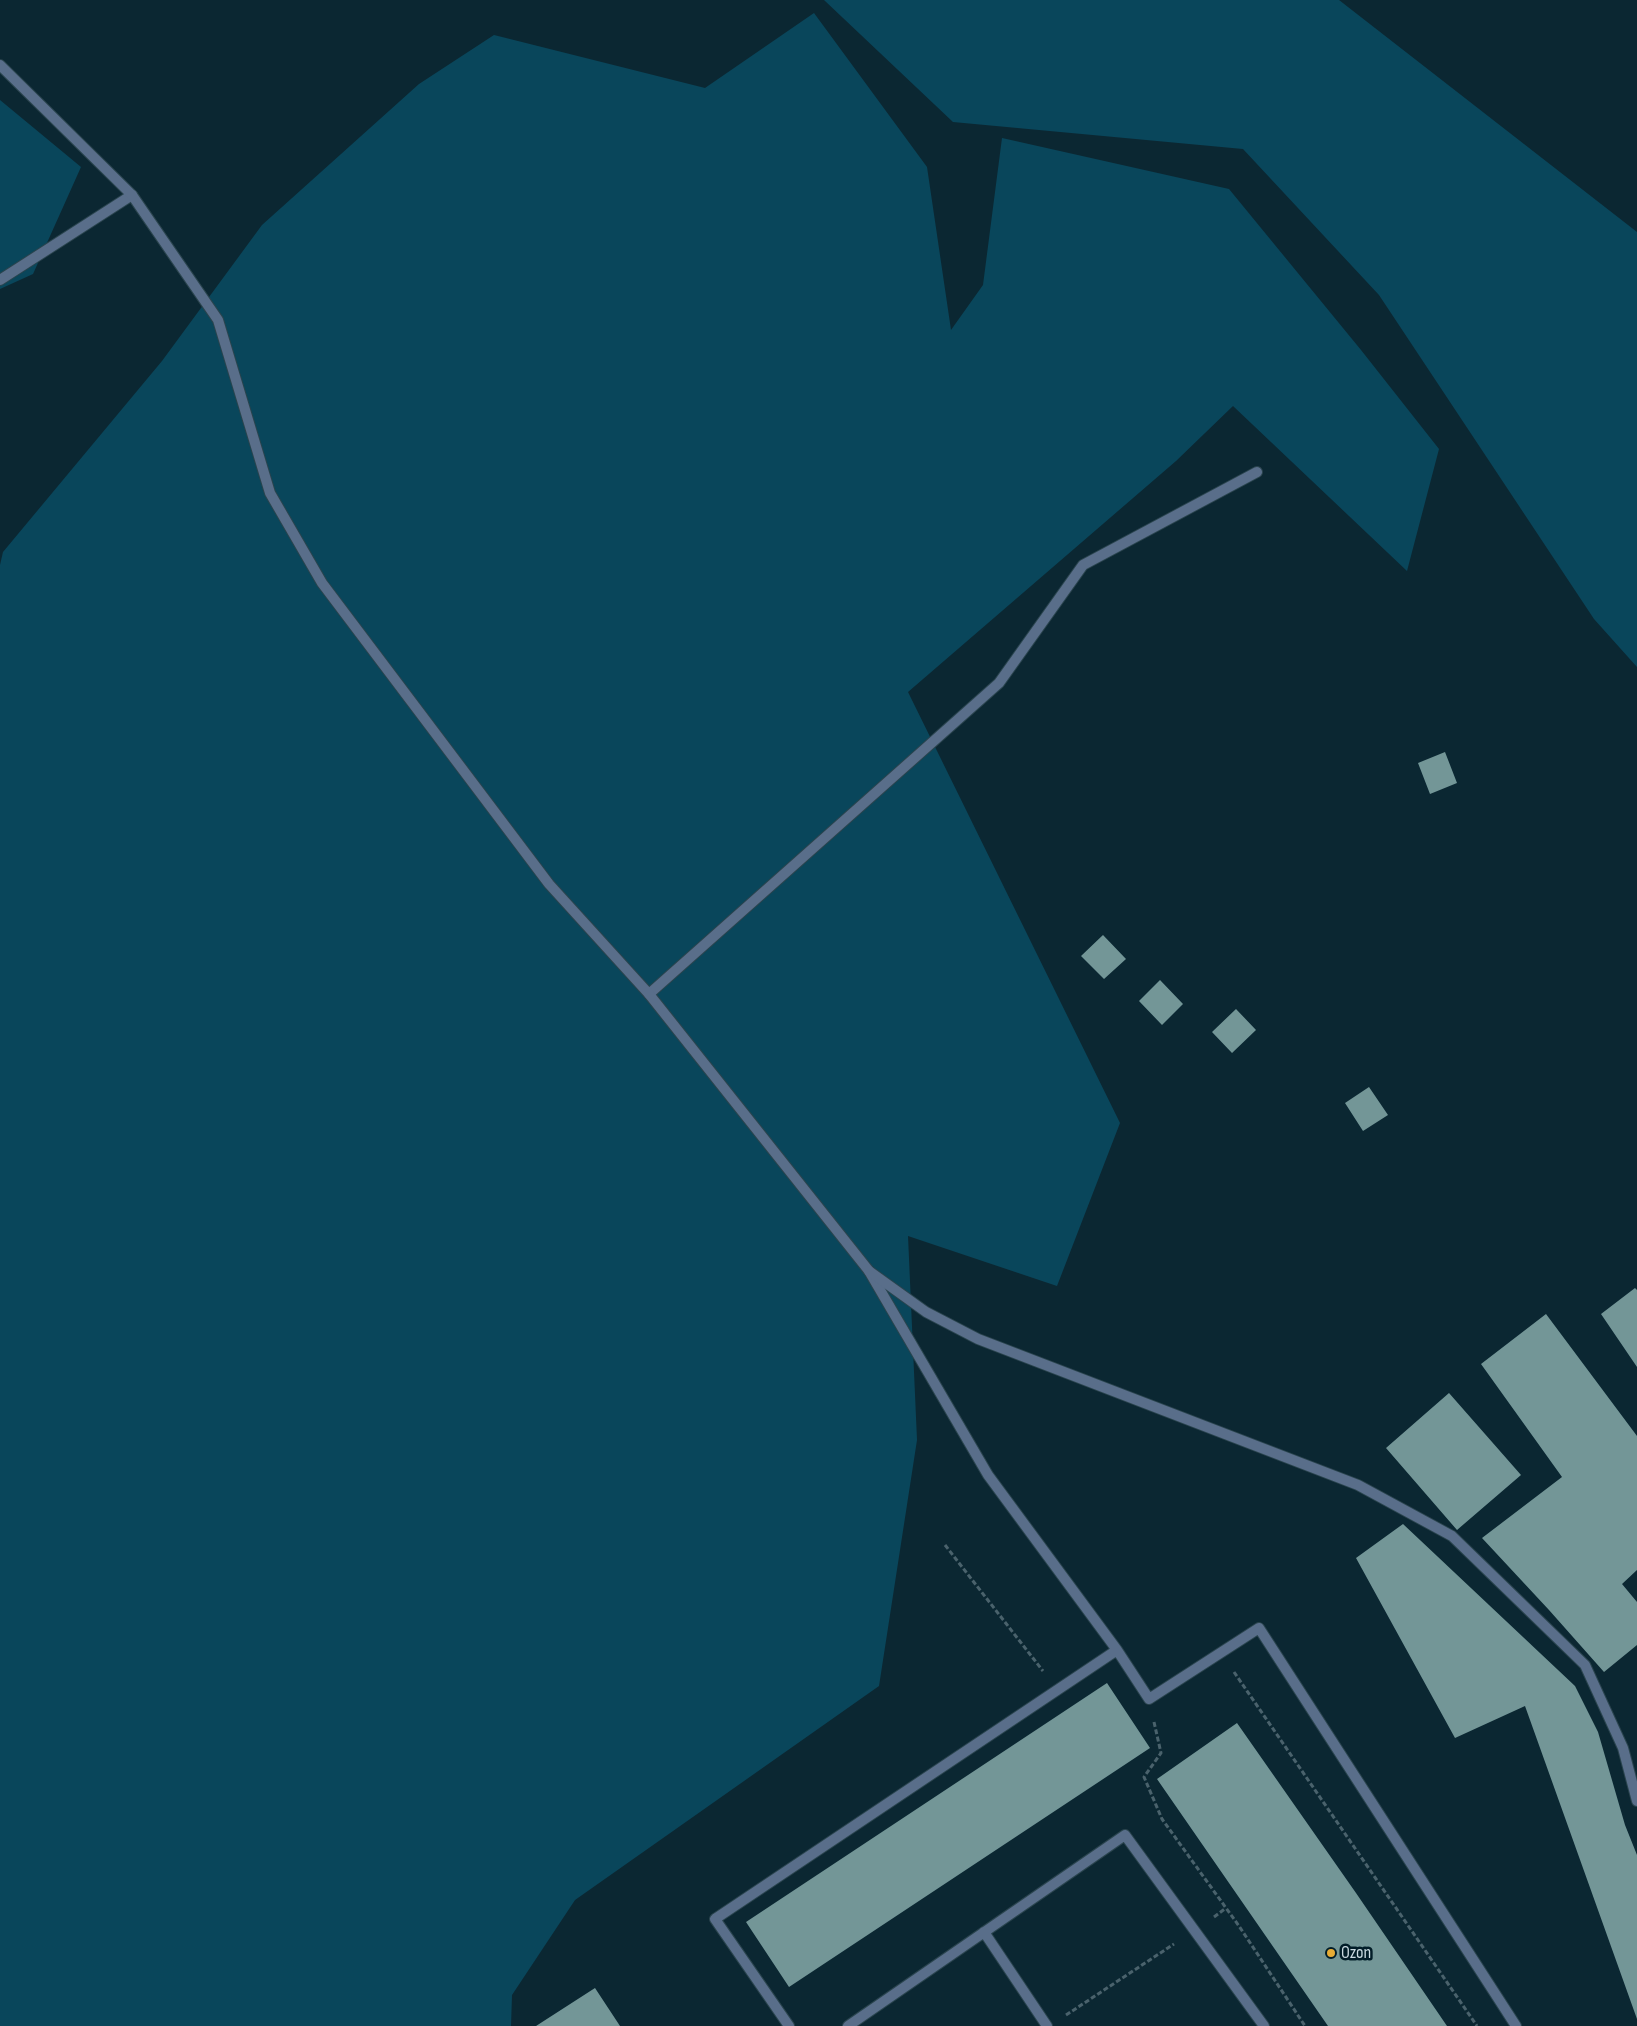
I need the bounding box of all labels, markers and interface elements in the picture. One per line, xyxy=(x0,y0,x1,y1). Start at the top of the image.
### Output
place label: Ozon xyxy=(1341,1942,1371,1964)
marker: Ozon xyxy=(1325,1947,1337,1959)

